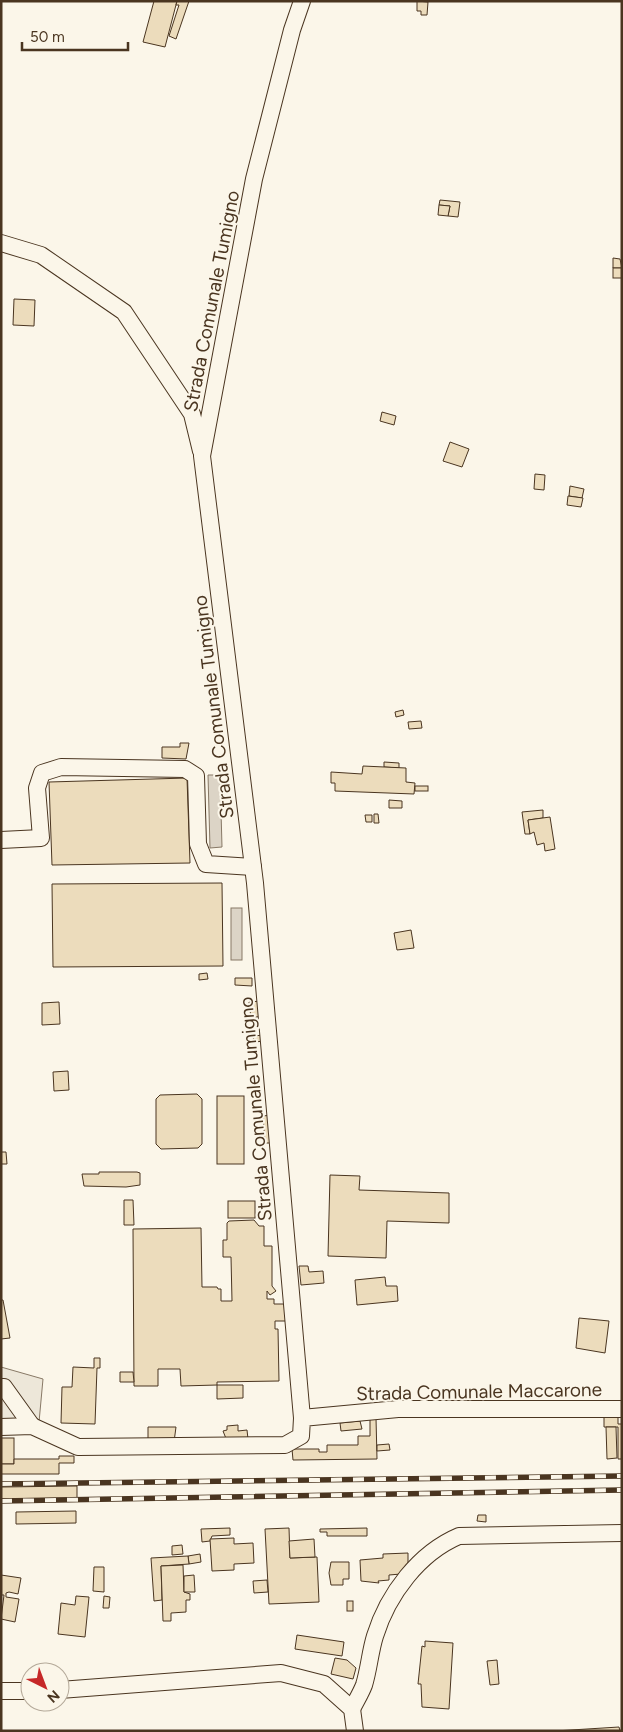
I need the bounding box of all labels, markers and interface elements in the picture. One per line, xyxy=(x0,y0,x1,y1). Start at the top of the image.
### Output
scale bar xyxy=(22,20,129,52)
text: 50 m xyxy=(30,28,65,46)
street label: Strada Comunale Tumigno xyxy=(179,188,244,414)
street label: Strada Comunale Tumigno xyxy=(188,594,239,820)
street label: Strada Comunale Tumigno xyxy=(234,996,277,1222)
street label: Strada Comunale Maccarone xyxy=(356,1378,602,1405)
north arrow xyxy=(20,1662,70,1712)
text: N xyxy=(44,1686,63,1706)

